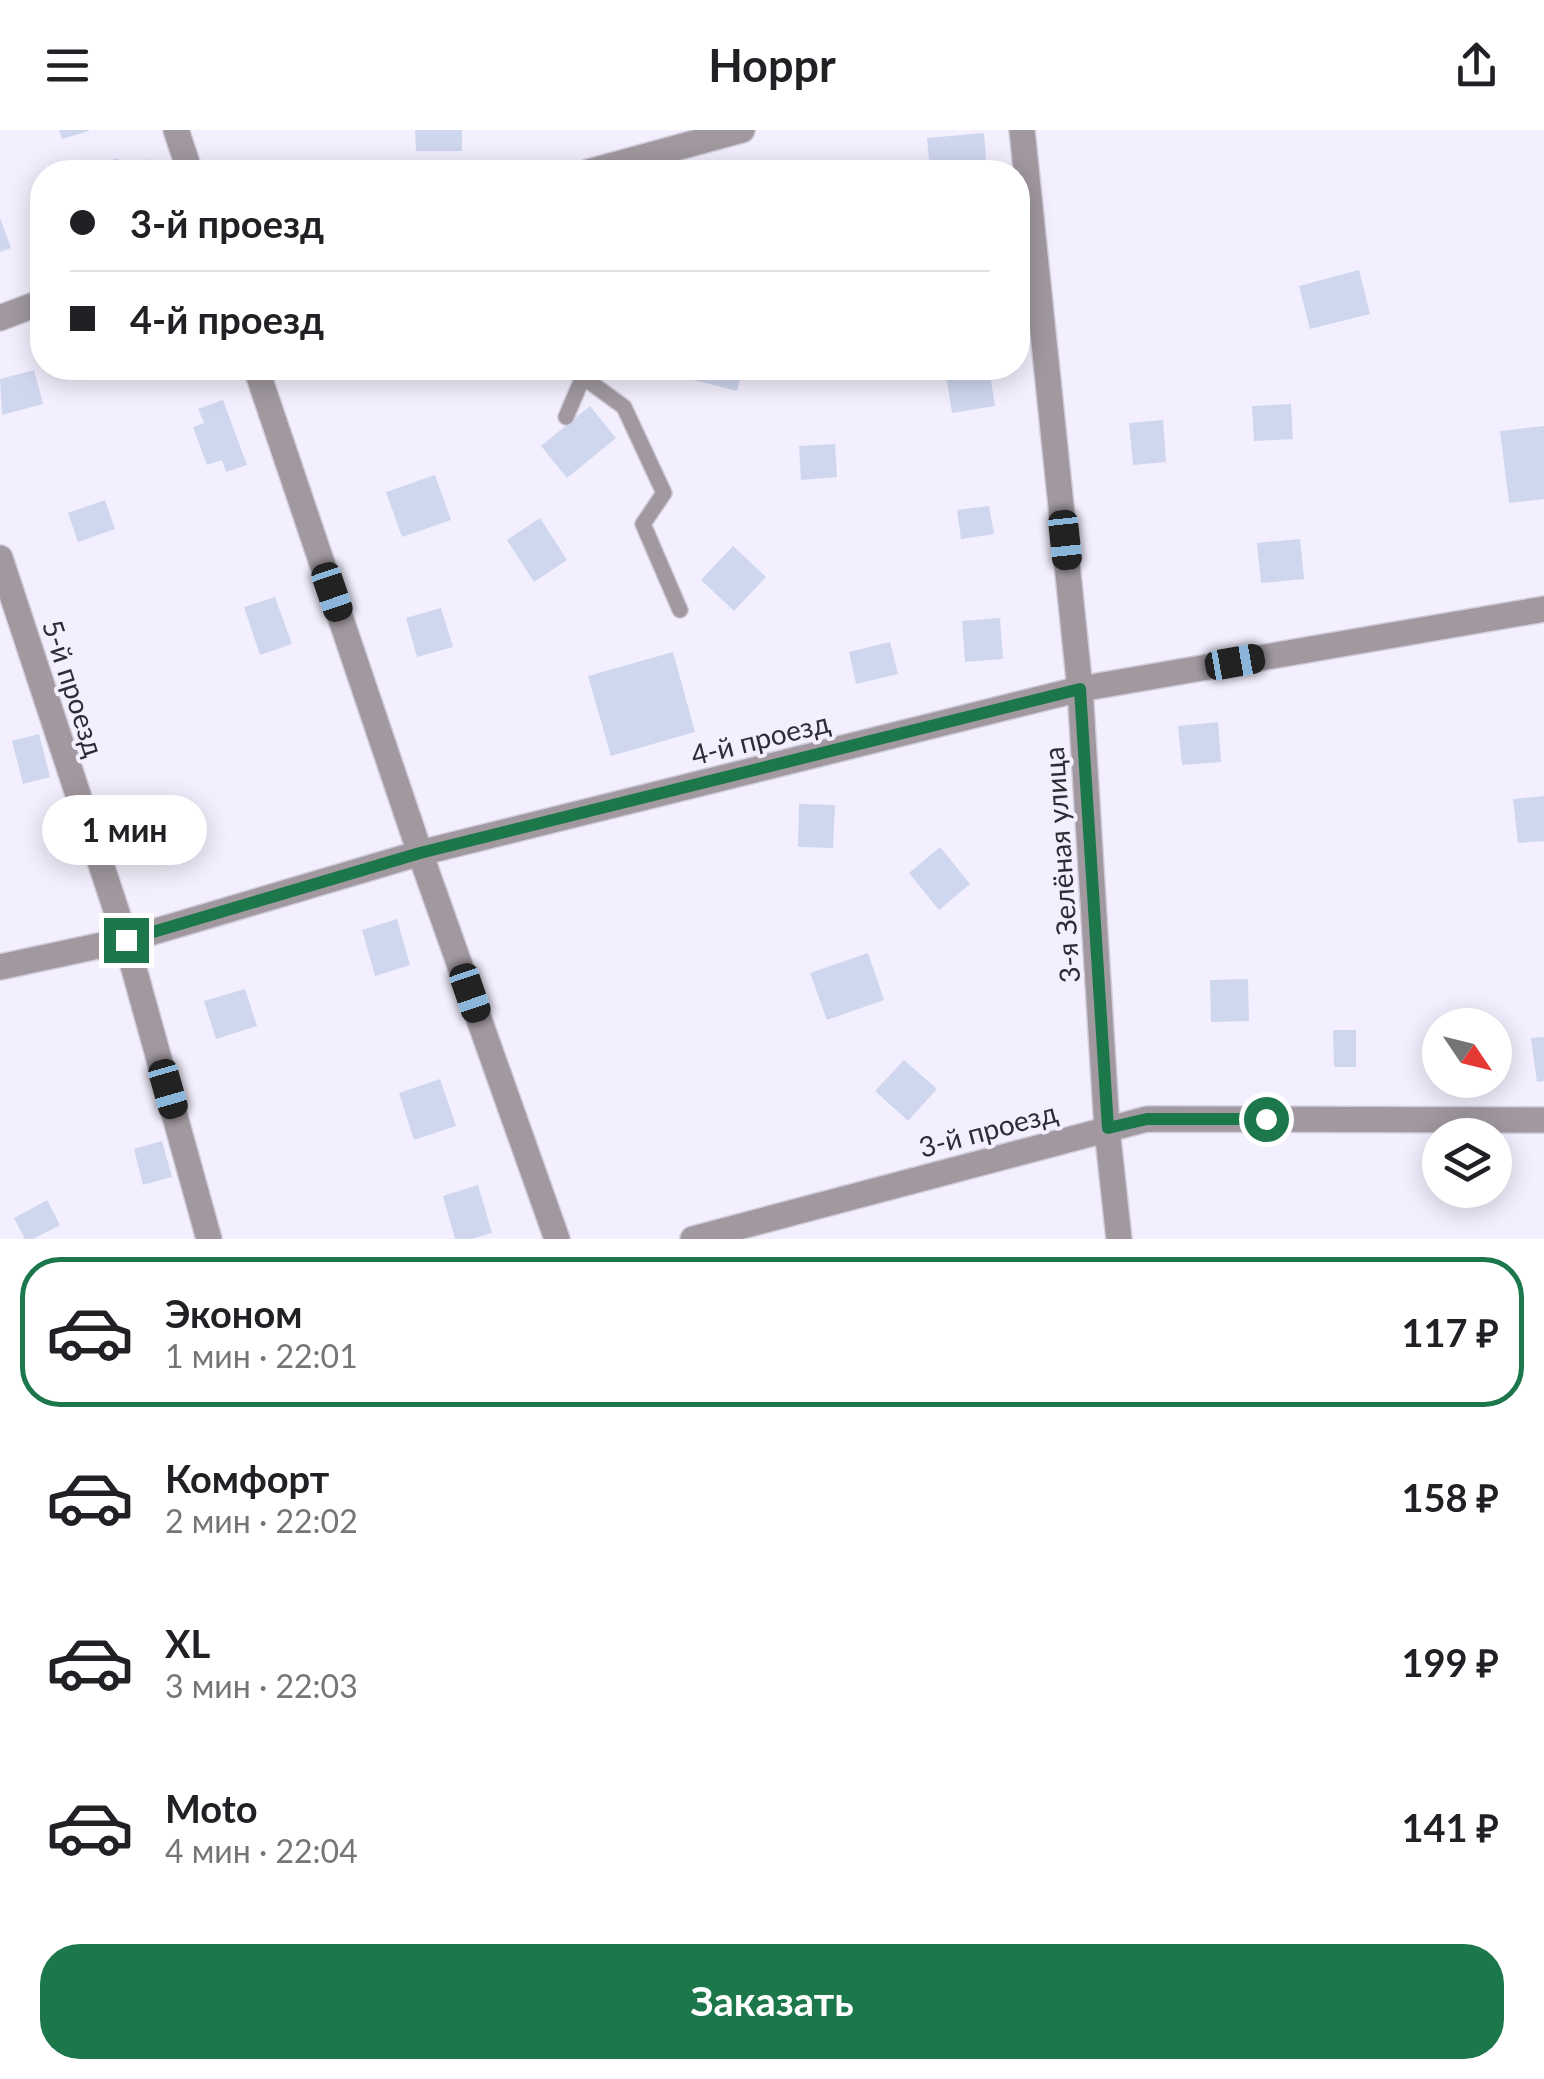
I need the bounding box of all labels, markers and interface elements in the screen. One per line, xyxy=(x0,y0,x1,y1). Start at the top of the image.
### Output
icon: menu xyxy=(40,38,95,93)
text: Hoppr xyxy=(708,38,836,92)
icon: share xyxy=(1449,38,1504,93)
text: 3-й проезд xyxy=(130,200,324,246)
text: 4-й проезд xyxy=(130,296,324,342)
car xyxy=(1047,509,1083,571)
car xyxy=(308,559,356,625)
street label: 5-й проезд xyxy=(36,615,112,761)
car xyxy=(1203,642,1267,682)
street label: 4-й проезд xyxy=(687,704,833,772)
street label: 3-я Зелёная улица xyxy=(1036,746,1086,984)
callout: 1 мин xyxy=(44,795,208,865)
text: 1 мин xyxy=(81,810,168,849)
route end xyxy=(104,918,149,963)
car xyxy=(446,960,494,1026)
north arrow xyxy=(1422,1008,1512,1098)
map controls xyxy=(1422,1008,1512,1208)
car xyxy=(145,1056,191,1122)
street label: 3-й проезд xyxy=(915,1094,1061,1164)
route start xyxy=(1244,1097,1289,1142)
button: layers xyxy=(1422,1118,1512,1208)
icon: car xyxy=(45,1287,135,1377)
text: Эконом xyxy=(165,1290,303,1336)
text: 117 ₽ xyxy=(1402,1309,1499,1355)
text: 1 мин · 22:01 xyxy=(165,1336,358,1375)
icon: car xyxy=(45,1452,135,1542)
text: Комфорт xyxy=(165,1455,329,1501)
text: 158 ₽ xyxy=(1402,1474,1499,1520)
text: 2 мин · 22:02 xyxy=(165,1501,358,1540)
icon: car xyxy=(45,1617,135,1707)
text: XL xyxy=(165,1620,210,1666)
text: 199 ₽ xyxy=(1402,1639,1499,1685)
text: 3 мин · 22:03 xyxy=(165,1666,358,1705)
icon: car xyxy=(45,1782,135,1872)
text: Moto xyxy=(165,1785,258,1831)
text: 141 ₽ xyxy=(1402,1804,1499,1850)
text: 4 мин · 22:04 xyxy=(165,1831,358,1870)
button: Заказать xyxy=(40,1944,1504,2059)

